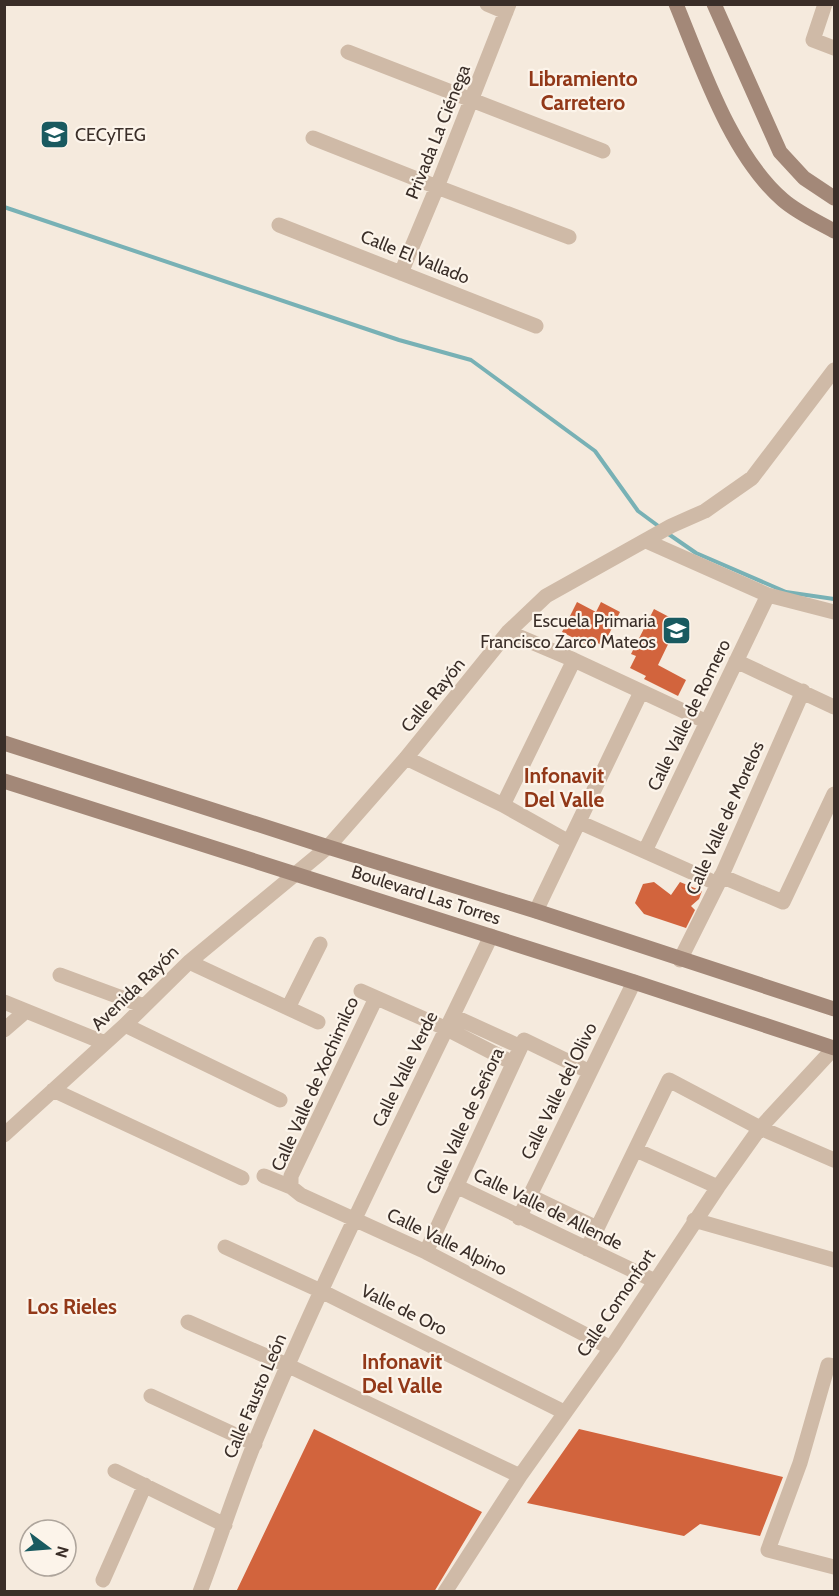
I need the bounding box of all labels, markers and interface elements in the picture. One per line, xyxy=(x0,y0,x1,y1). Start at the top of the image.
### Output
street label: Privada La Ciénega xyxy=(401,61,475,202)
district label: Libramiento Carretero xyxy=(528,66,638,115)
school or university icon: CECyTEG xyxy=(38,119,70,151)
place label: CECyTEG xyxy=(75,124,146,146)
street label: Calle El Vallado xyxy=(357,225,473,289)
place label: Escuela Primaria Francisco Zarco Mateos xyxy=(480,610,656,653)
school or university icon: Escuela Primaria Francisco Zarco Mateos xyxy=(661,615,693,647)
street label: Calle Valle de Romero xyxy=(643,635,735,794)
street label: Calle Rayón xyxy=(396,653,470,737)
street label: Calle Valle de Morelos xyxy=(681,738,769,898)
district label: Infonavit Del Valle xyxy=(524,763,604,812)
street label: Boulevard Las Torres xyxy=(349,861,503,929)
street label: Avenida Rayón xyxy=(87,941,183,1035)
street label: Calle Valle de Xochimilco xyxy=(267,993,363,1175)
street label: Calle Valle Verde xyxy=(368,1008,442,1130)
street label: Calle Valle del Olivo xyxy=(516,1019,602,1163)
street label: Calle Valle de Señora xyxy=(421,1044,509,1198)
street label: Calle Valle de Allende xyxy=(470,1163,626,1255)
street label: Calle Valle Alpino xyxy=(383,1203,511,1281)
street label: Calle Comonfort xyxy=(572,1245,660,1361)
street label: Valle de Oro xyxy=(357,1280,451,1340)
district label: Los Rieles xyxy=(27,1294,117,1319)
street label: Calle Fausto León xyxy=(219,1330,291,1462)
district label: Infonavit Del Valle xyxy=(362,1349,442,1398)
north arrow xyxy=(18,1518,78,1578)
text: N xyxy=(51,1544,73,1560)

